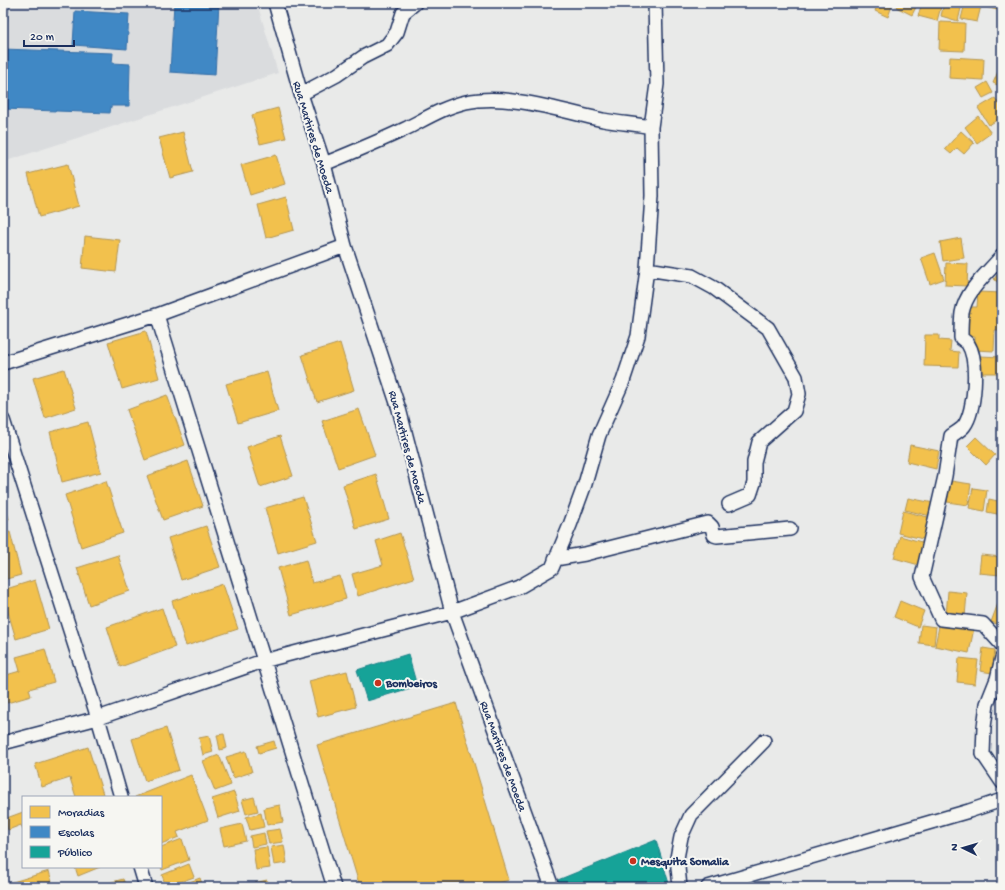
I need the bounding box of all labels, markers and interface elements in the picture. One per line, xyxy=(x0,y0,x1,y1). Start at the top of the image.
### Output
scale bar xyxy=(24,22,74,48)
text: 20 m xyxy=(30,31,55,45)
street label: Rua Martires de Moeda xyxy=(288,80,336,196)
street label: Rua Martires de Moeda xyxy=(384,390,428,506)
marker: Bombeiros xyxy=(373,678,383,688)
place label: Bombeiros xyxy=(385,678,437,692)
street label: Rua Martires de Moeda xyxy=(476,700,529,814)
legend xyxy=(22,796,162,868)
text: Moradias xyxy=(58,807,105,821)
text: Escolas xyxy=(58,827,95,841)
north arrow xyxy=(943,828,983,868)
text: N xyxy=(949,843,961,851)
text: Público xyxy=(57,847,92,861)
marker: Mesquita Somalia xyxy=(628,856,638,866)
place label: Mesquita Somalia xyxy=(641,856,730,870)

